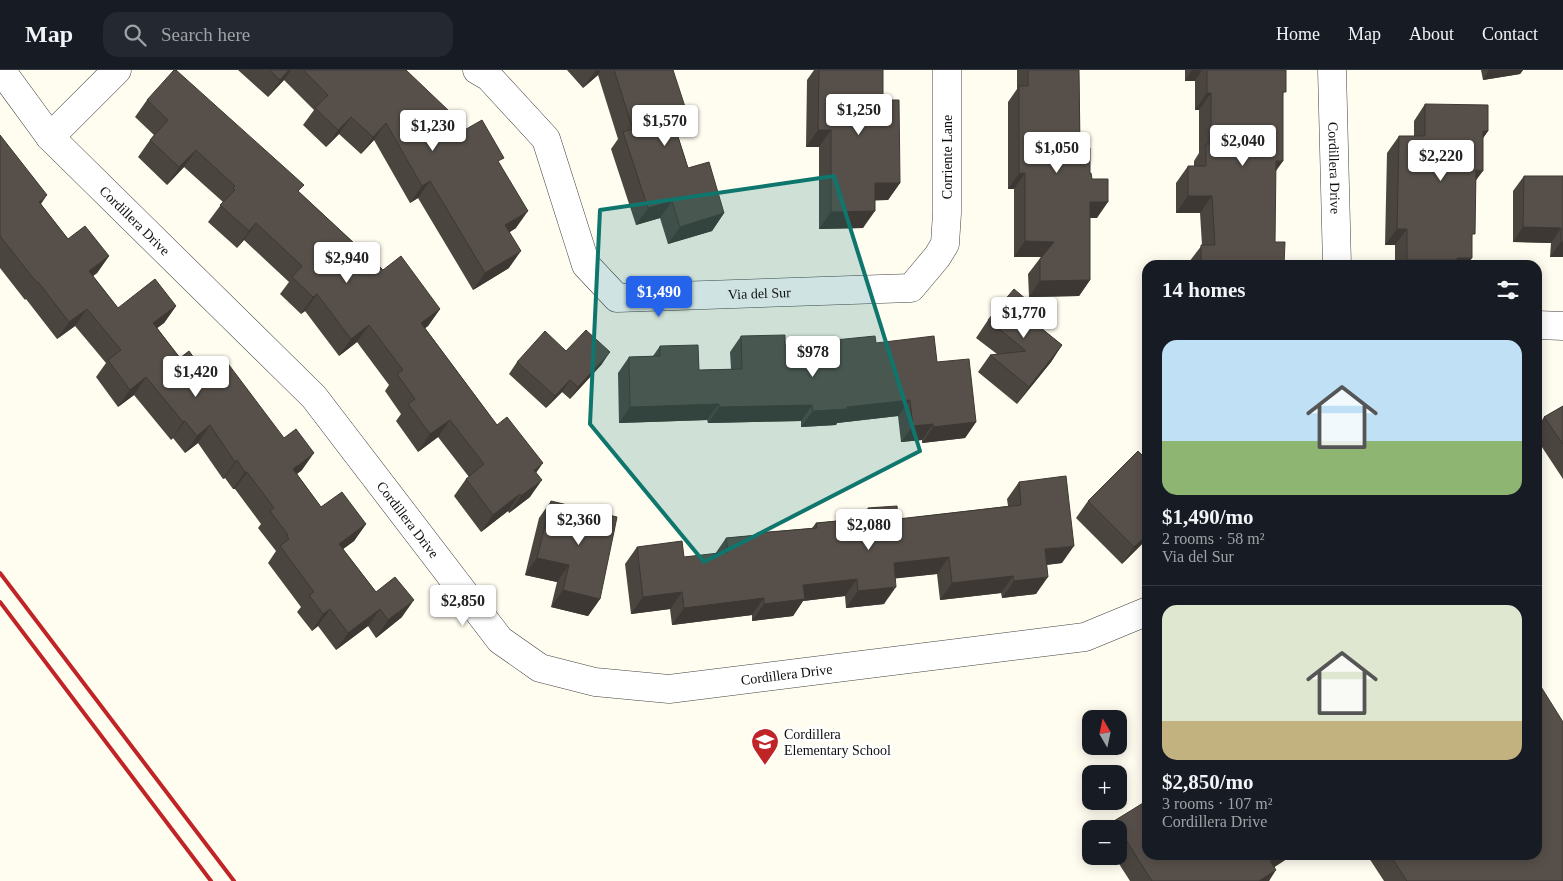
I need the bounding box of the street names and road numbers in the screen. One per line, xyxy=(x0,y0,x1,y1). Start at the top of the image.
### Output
street label: Corriente Lane xyxy=(940,115,955,199)
street label: Cordillera Drive xyxy=(1326,122,1343,214)
street label: Cordillera Drive xyxy=(97,183,173,258)
street label: Via del Sur xyxy=(728,285,791,302)
street label: Cordillera Drive xyxy=(374,478,442,561)
street label: Cordillera Drive xyxy=(740,661,833,687)

